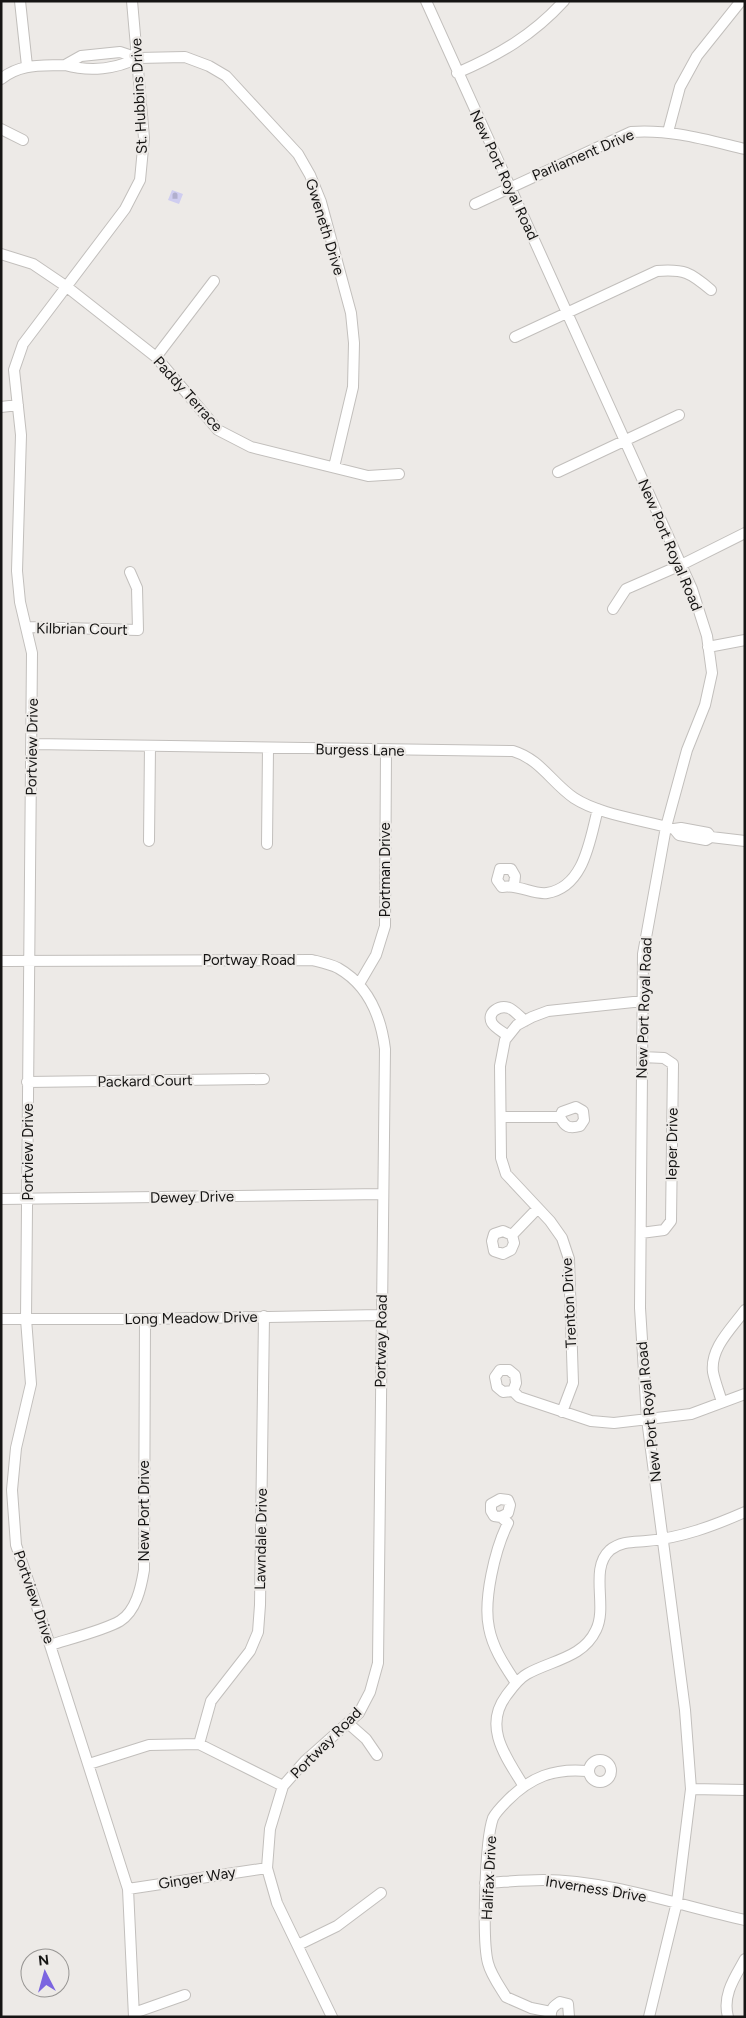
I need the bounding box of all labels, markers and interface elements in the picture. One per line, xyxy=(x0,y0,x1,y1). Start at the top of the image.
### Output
street label: St. Hubbins Drive xyxy=(127,38,151,154)
street label: New Port Royal Road xyxy=(466,107,542,243)
street label: Parliament Drive xyxy=(529,125,637,185)
street label: Gweneth Drive xyxy=(302,176,348,278)
street label: Paddy Terrace xyxy=(150,353,226,435)
street label: New Port Royal Road xyxy=(634,476,706,614)
street label: Kilbrian Court xyxy=(36,619,128,639)
street label: Portview Drive xyxy=(22,698,42,796)
street label: Burgess Lane xyxy=(315,740,405,760)
street label: Portman Drive xyxy=(376,822,394,918)
street label: New Port Royal Road xyxy=(633,937,655,1079)
street label: Portway Road xyxy=(202,951,296,969)
street label: Packard Court xyxy=(97,1071,193,1091)
street label: Portview Drive xyxy=(19,1103,37,1201)
street label: Ieper Drive xyxy=(662,1107,682,1181)
street label: Dewey Drive xyxy=(150,1187,234,1207)
street label: Trenton Drive xyxy=(558,1257,580,1349)
street label: Portway Road xyxy=(371,1294,391,1388)
street label: Long Meadow Drive xyxy=(124,1308,258,1328)
street label: New Port Royal Road xyxy=(633,1341,665,1483)
street label: New Port Drive xyxy=(135,1460,153,1562)
street label: Lawndale Drive xyxy=(251,1488,271,1590)
street label: Portview Drive xyxy=(10,1548,58,1646)
street label: Portway Road xyxy=(287,1704,365,1782)
street label: Halifax Drive xyxy=(478,1835,500,1921)
street label: Ginger Way xyxy=(157,1863,237,1893)
street label: Inverness Drive xyxy=(544,1872,648,1906)
north arrow xyxy=(20,1948,70,1998)
text: N xyxy=(37,1952,50,1970)

